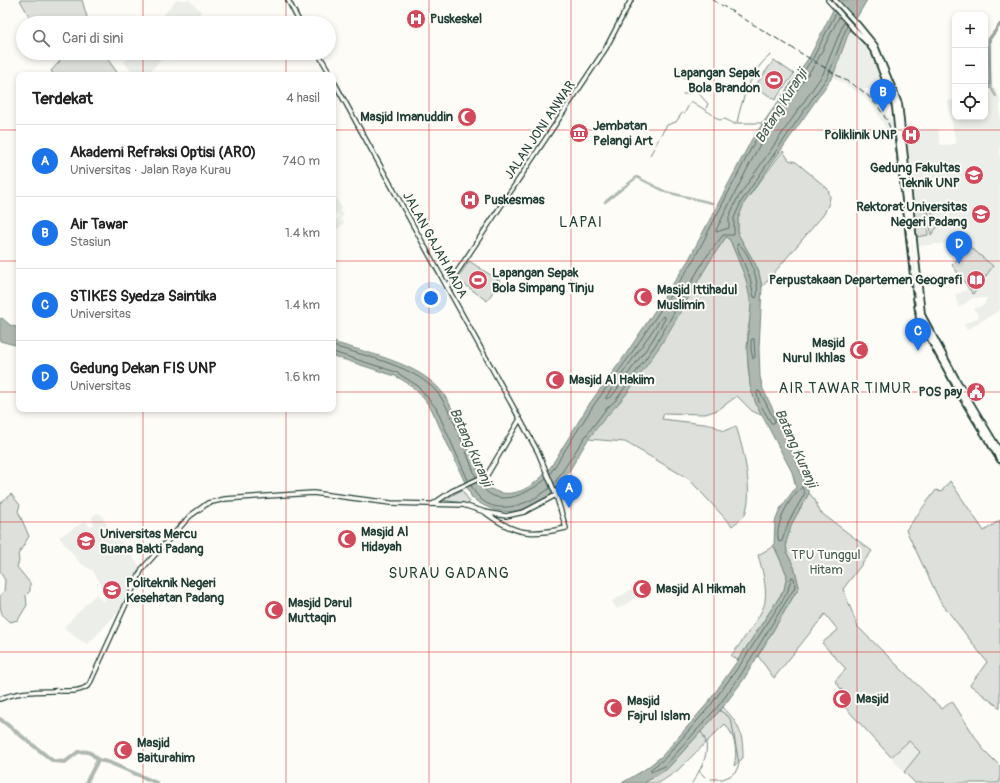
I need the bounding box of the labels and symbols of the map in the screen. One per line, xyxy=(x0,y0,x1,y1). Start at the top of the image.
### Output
hospital icon: Puskeskel xyxy=(405,8,427,30)
place label: Puskeskel xyxy=(430,11,482,27)
water label: Batang Kuranji xyxy=(752,64,812,146)
place label: Lapangan Sepak Bola Brandon xyxy=(674,65,761,96)
sports icon: Lapangan Sepak Bola Brandon xyxy=(763,69,785,91)
street label: JALAN JONI ANWAR xyxy=(501,77,579,182)
pin: B xyxy=(870,79,896,112)
mosque icon: Masjid Imanuddin xyxy=(456,106,478,128)
place label: Masjid Imanuddin xyxy=(360,109,454,125)
place label: Jembatan Pelangi Art xyxy=(593,118,653,149)
museum icon: Jembatan Pelangi Art xyxy=(568,122,590,144)
hospital icon: Poliklinik UNP xyxy=(900,124,922,146)
place label: Poliklinik UNP xyxy=(824,127,897,143)
place label: Gedung Fakultas Teknik UNP xyxy=(870,160,960,191)
school or university icon: Gedung Fakultas Teknik UNP xyxy=(963,164,985,186)
street label: JALAN GAJAH MADA xyxy=(399,189,471,301)
hospital icon: Puskesmas xyxy=(459,189,481,211)
place label: Puskesmas xyxy=(484,192,545,208)
place label: Rektorat Universitas Negeri Padang xyxy=(856,199,967,230)
school or university icon: Rektorat Universitas Negeri Padang xyxy=(970,203,992,225)
district label: LAPAI xyxy=(559,213,603,232)
pin: D xyxy=(946,231,972,264)
place label: Lapangan Sepak Bola Simpang Tinju xyxy=(492,265,594,296)
sports icon: Lapangan Sepak Bola Simpang Tinju xyxy=(467,269,489,291)
library icon: Perpustakaan Departemen Geografi xyxy=(965,269,987,291)
place label: Perpustakaan Departemen Geografi xyxy=(769,272,962,288)
place label: Masjid Ittihadul Muslimin xyxy=(657,282,737,313)
mosque icon: Masjid Ittihadul Muslimin xyxy=(632,286,654,308)
your location xyxy=(421,288,441,308)
pin: C xyxy=(905,318,931,351)
place label: Masjid Nurul Ikhlas xyxy=(782,335,845,366)
mosque icon: Masjid Nurul Ikhlas xyxy=(848,339,870,361)
mosque icon: Masjid Al Hakiim xyxy=(544,369,566,391)
place label: Masjid Al Hakiim xyxy=(569,372,655,388)
district label: AIR TAWAR TIMUR xyxy=(778,379,912,398)
public building icon: POS pay xyxy=(965,381,987,403)
place label: POS pay xyxy=(918,384,962,400)
water label: Batang Kuranji xyxy=(446,405,497,491)
water label: Batang Kuranji xyxy=(771,406,822,492)
pin: A xyxy=(556,475,582,508)
place label: Masjid Al Hidayah xyxy=(361,524,408,555)
place label: Universitas Mercu Buana Bakti Padang xyxy=(100,526,204,557)
mosque icon: Masjid Al Hidayah xyxy=(336,528,358,550)
school or university icon: Universitas Mercu Buana Bakti Padang xyxy=(75,530,97,552)
park label: TPU Tunggul Hitam xyxy=(791,547,861,578)
district label: SURAU GADANG xyxy=(388,564,510,583)
place label: Politeknik Negeri Kesehatan Padang xyxy=(126,575,224,606)
mosque icon: Masjid Al Hikmah xyxy=(631,578,653,600)
school or university icon: Politeknik Negeri Kesehatan Padang xyxy=(101,579,123,601)
place label: Masjid Al Hikmah xyxy=(656,581,746,597)
place label: Masjid Darul Muttaqin xyxy=(288,595,352,626)
mosque icon: Masjid Darul Muttaqin xyxy=(263,599,285,621)
mosque icon: Masjid xyxy=(831,688,853,710)
place label: Masjid xyxy=(856,691,889,707)
place label: Masjid Fajrul Islam xyxy=(627,693,691,724)
mosque icon: Masjid Fajrul Islam xyxy=(602,697,624,719)
place label: Masjid Baiturahim xyxy=(137,735,195,766)
mosque icon: Masjid Baiturahim xyxy=(112,739,134,761)

